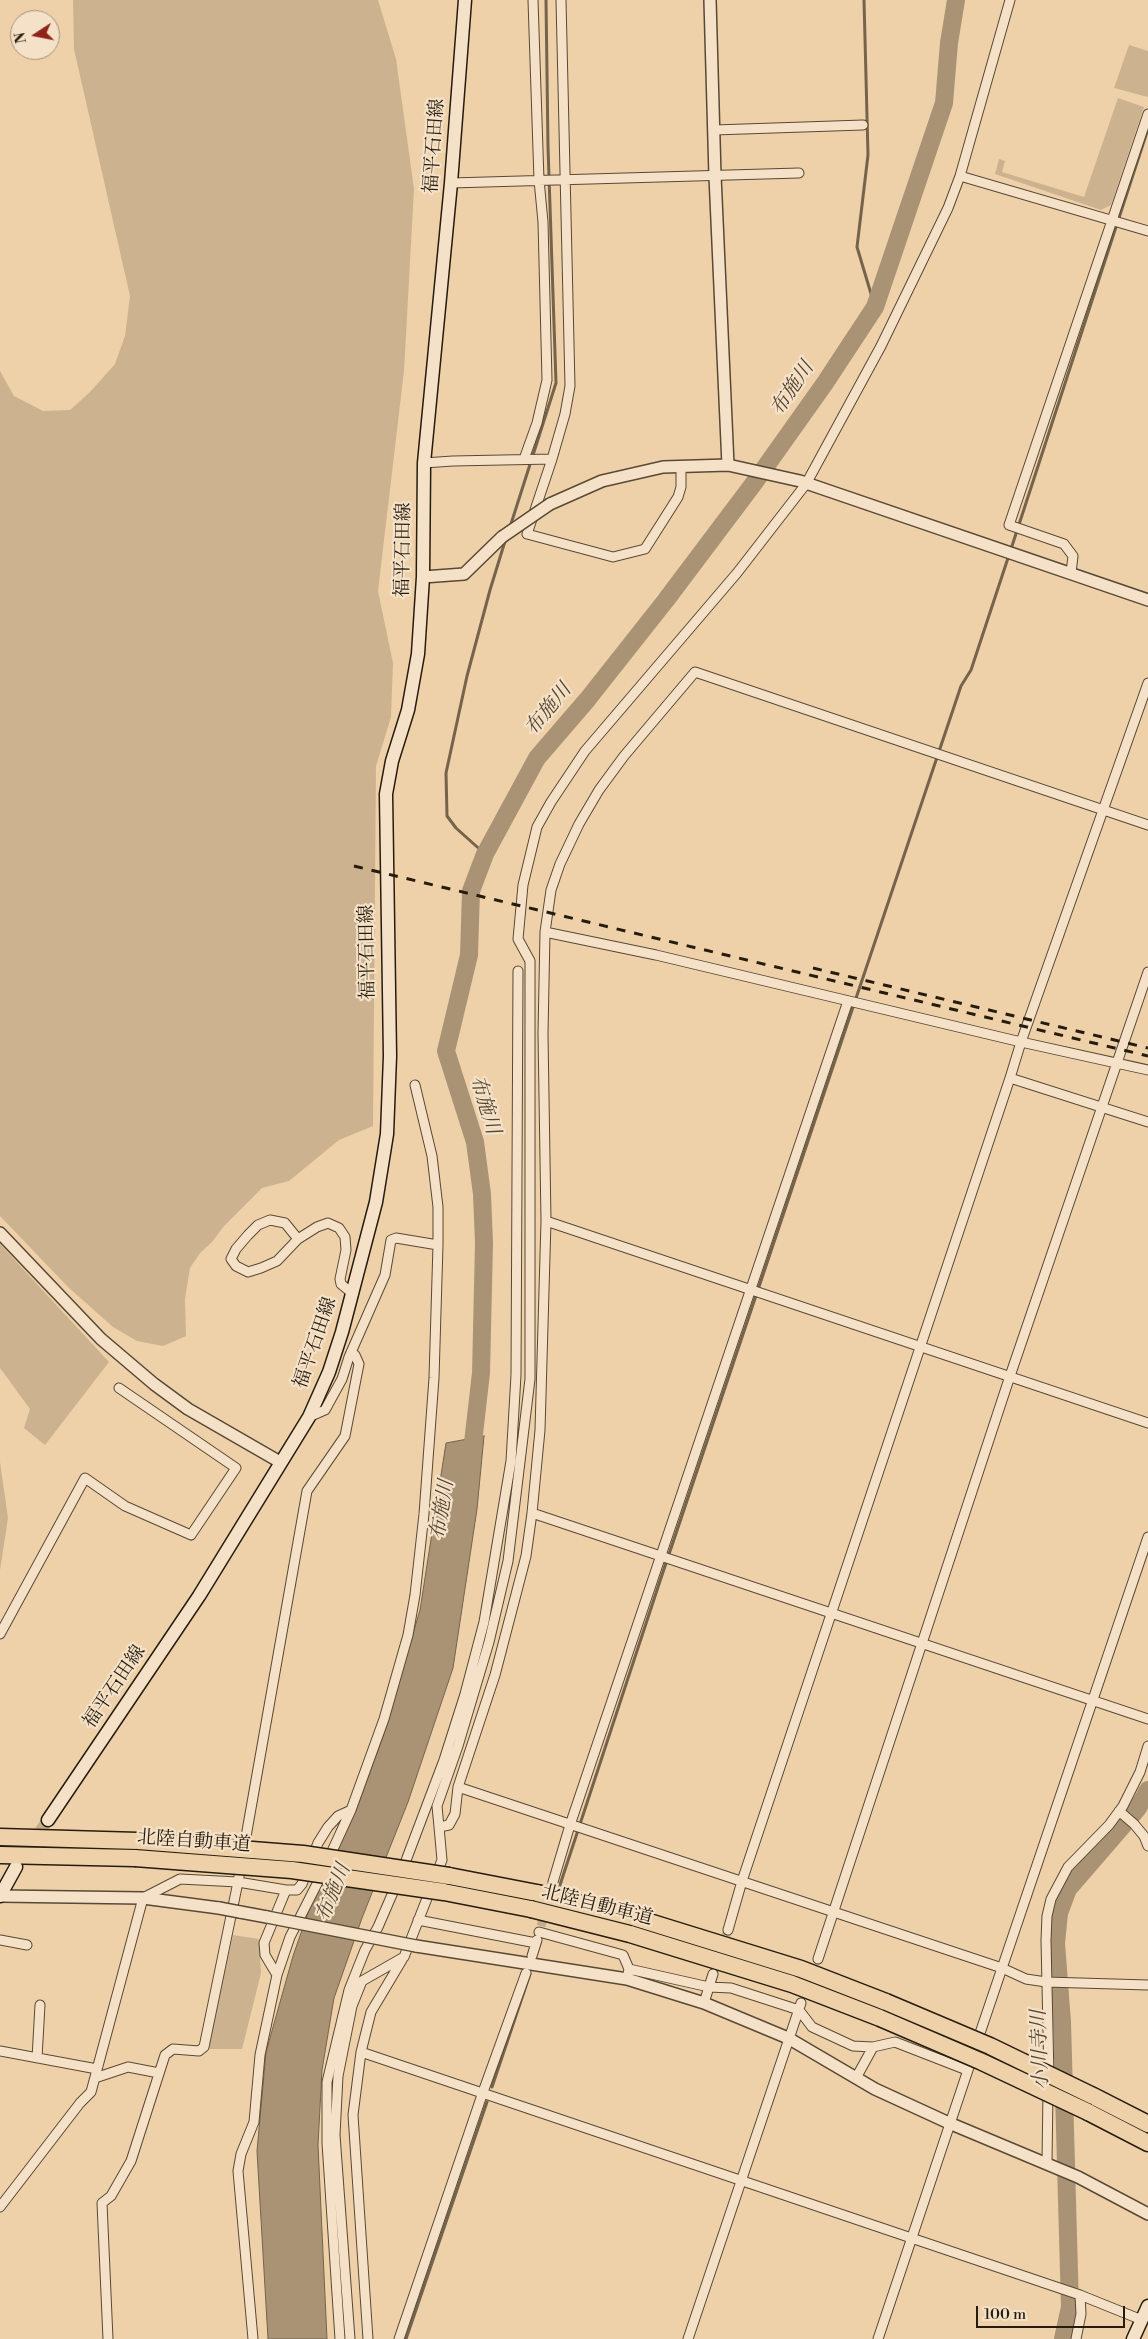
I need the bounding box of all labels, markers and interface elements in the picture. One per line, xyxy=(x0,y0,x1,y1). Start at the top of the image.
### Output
north arrow xyxy=(10,10,60,60)
text: N xyxy=(11,31,31,45)
street label: 福平石田線 xyxy=(420,98,450,194)
water label: 布施川 xyxy=(766,357,820,421)
street label: 福平石田線 xyxy=(392,502,416,598)
water label: 布施川 xyxy=(521,679,577,741)
street label: 福平石田線 xyxy=(356,904,380,1000)
water label: 布施川 xyxy=(464,1073,504,1137)
street label: 福平石田線 xyxy=(290,1294,342,1392)
water label: 布施川 xyxy=(426,1478,460,1542)
street label: 福平石田線 xyxy=(79,1641,151,1733)
street label: 北陸自動車道 xyxy=(136,1827,252,1857)
water label: 布施川 xyxy=(312,1861,356,1925)
street label: 北陸自動車道 xyxy=(539,1881,655,1931)
water label: 小川寺川 xyxy=(1028,2010,1054,2090)
scale bar xyxy=(978,2296,1127,2328)
text: 100 m xyxy=(984,2305,1026,2324)

